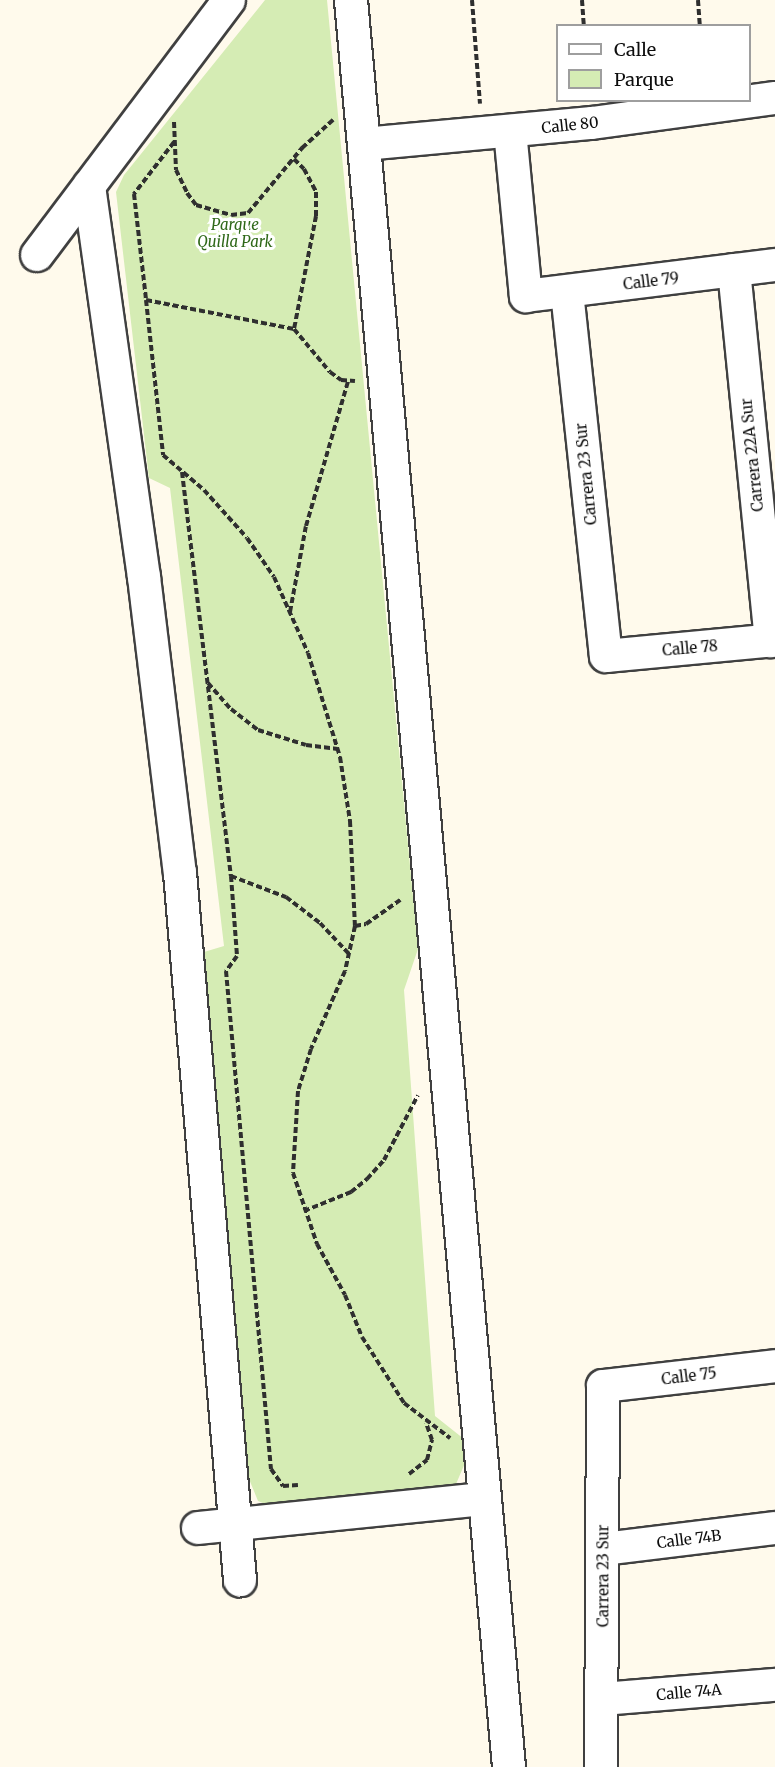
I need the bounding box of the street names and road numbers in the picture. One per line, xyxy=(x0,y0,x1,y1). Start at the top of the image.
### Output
street label: Calle 80 xyxy=(541,113,599,137)
street label: Calle 79 xyxy=(622,269,680,293)
street label: Carrera 22A Sur xyxy=(737,398,767,512)
street label: Carrera 23 Sur xyxy=(572,422,600,526)
street label: Calle 78 xyxy=(661,637,719,659)
street label: Calle 75 xyxy=(660,1364,718,1388)
street label: Carrera 23 Sur xyxy=(594,1525,612,1627)
street label: Calle 74B xyxy=(656,1526,722,1552)
street label: Calle 74A xyxy=(656,1680,722,1704)

